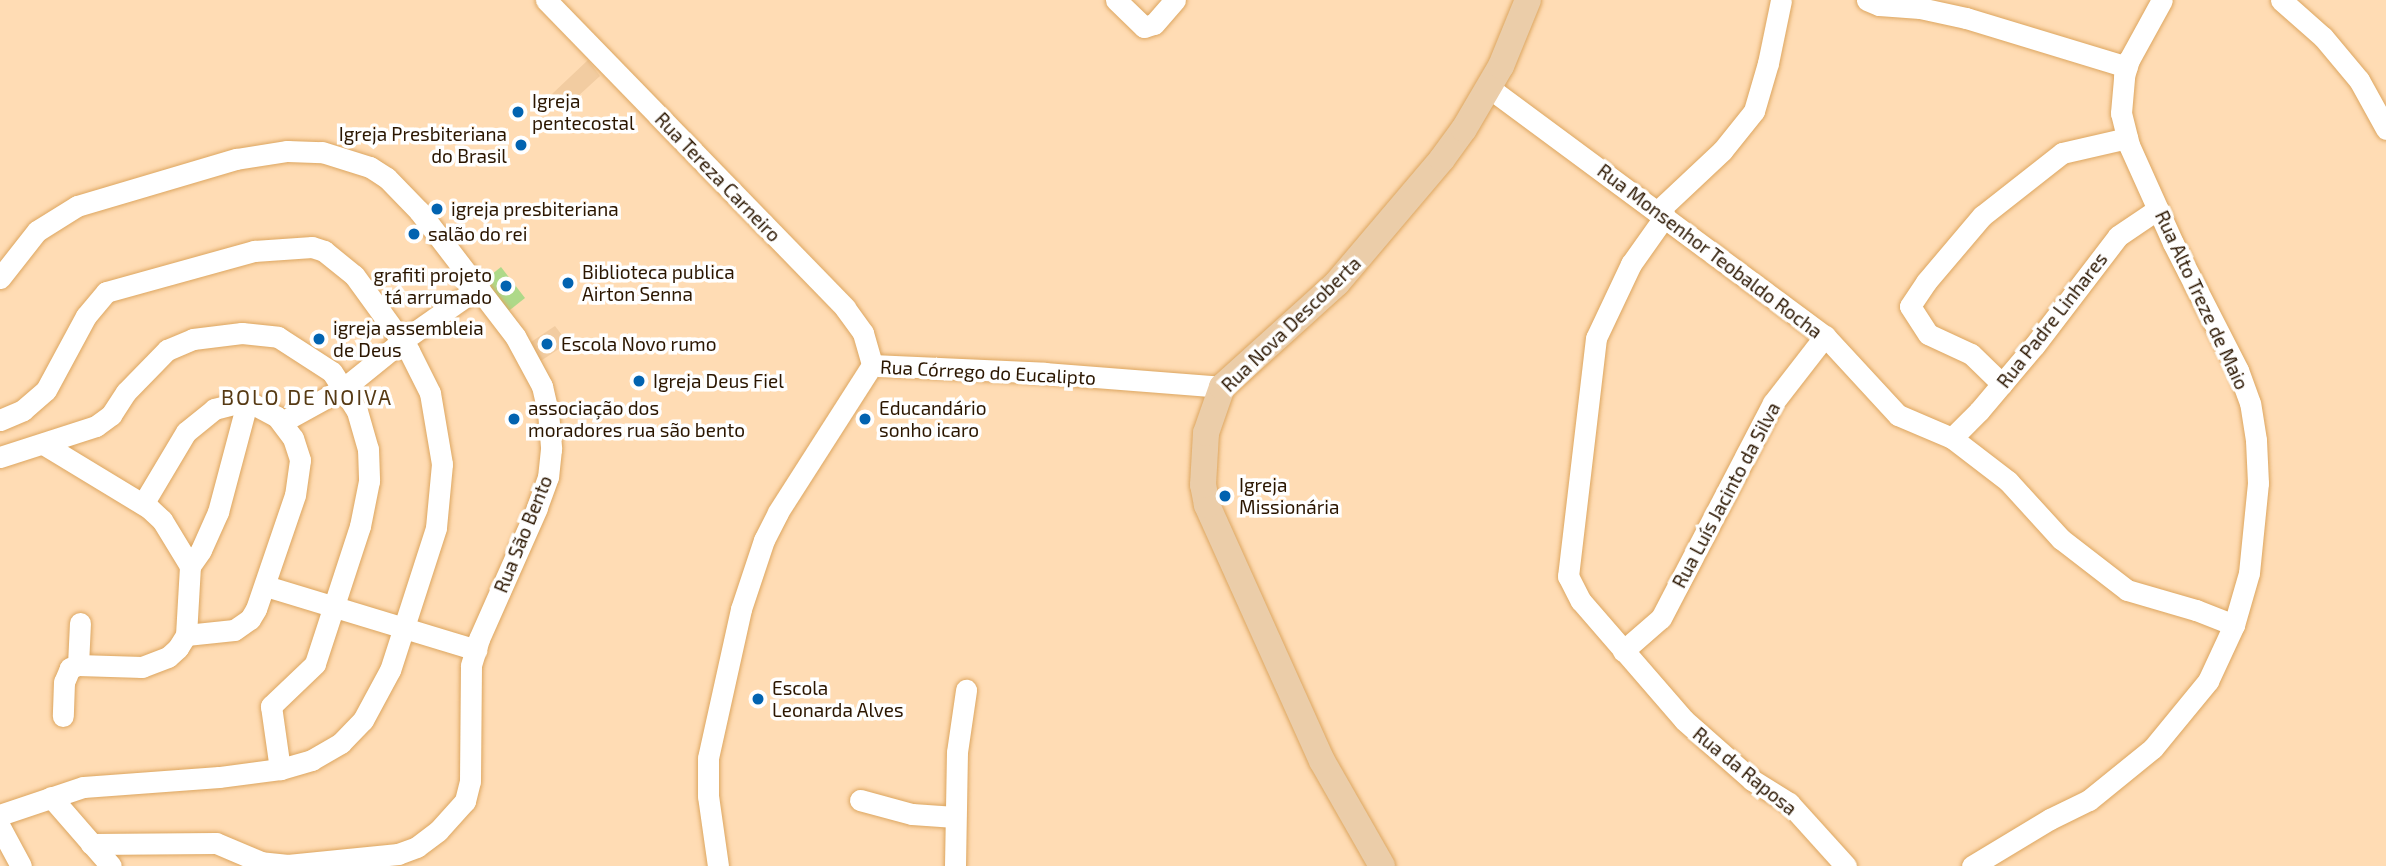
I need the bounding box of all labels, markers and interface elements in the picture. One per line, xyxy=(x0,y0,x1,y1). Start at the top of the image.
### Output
place label: Igreja pentecostal xyxy=(532,90,635,134)
marker: Igreja pentecostal xyxy=(510,104,526,120)
street label: Rua Tereza Carneiro xyxy=(650,107,786,247)
place label: Igreja Presbiteriana do Brasil xyxy=(339,123,507,167)
marker: Igreja Presbiteriana do Brasil xyxy=(513,137,529,153)
street label: Rua Monsenhor Teobaldo Rocha xyxy=(1593,159,1827,343)
place label: igreja presbiteriana xyxy=(451,198,619,220)
marker: igreja presbiteriana xyxy=(429,201,445,217)
street label: Rua Alto Treze de Maio xyxy=(2150,206,2254,394)
place label: salão do rei xyxy=(428,223,527,245)
marker: salão do rei xyxy=(406,226,422,242)
street label: Rua Padre Linhares xyxy=(1992,248,2112,392)
street label: Rua Nova Descoberta xyxy=(1217,252,1365,396)
place label: Biblioteca publica Airton Senna xyxy=(582,261,735,305)
place label: grafiti projeto tá arrumado xyxy=(373,264,492,308)
marker: Biblioteca publica Airton Senna xyxy=(560,275,576,291)
marker: grafiti projeto tá arrumado xyxy=(498,278,514,294)
place label: igreja assembleia de Deus xyxy=(333,317,484,361)
marker: igreja assembleia de Deus xyxy=(311,331,327,347)
place label: Escola Novo rumo xyxy=(561,333,716,355)
marker: Escola Novo rumo xyxy=(539,336,555,352)
street label: Rua Córrego do Eucalipto xyxy=(879,355,1097,389)
place label: Igreja Deus Fiel xyxy=(653,370,784,392)
marker: Igreja Deus Fiel xyxy=(631,373,647,389)
district label: BOLO DE NOIVA xyxy=(223,384,391,410)
place label: associação dos moradores rua são bento xyxy=(528,397,745,441)
place label: Educandário sonho icaro xyxy=(879,397,987,441)
street label: Rua Luís Jacinto da Silva xyxy=(1667,398,1785,592)
marker: associação dos moradores rua são bento xyxy=(506,411,522,427)
marker: Educandário sonho icaro xyxy=(857,411,873,427)
street label: Rua São Bento xyxy=(489,472,557,596)
place label: Igreja Missionária xyxy=(1239,474,1339,518)
marker: Igreja Missionária xyxy=(1217,488,1233,504)
place label: Escola Leonarda Alves xyxy=(772,677,904,721)
marker: Escola Leonarda Alves xyxy=(750,691,766,707)
street label: Rua da Raposa xyxy=(1689,722,1801,820)

